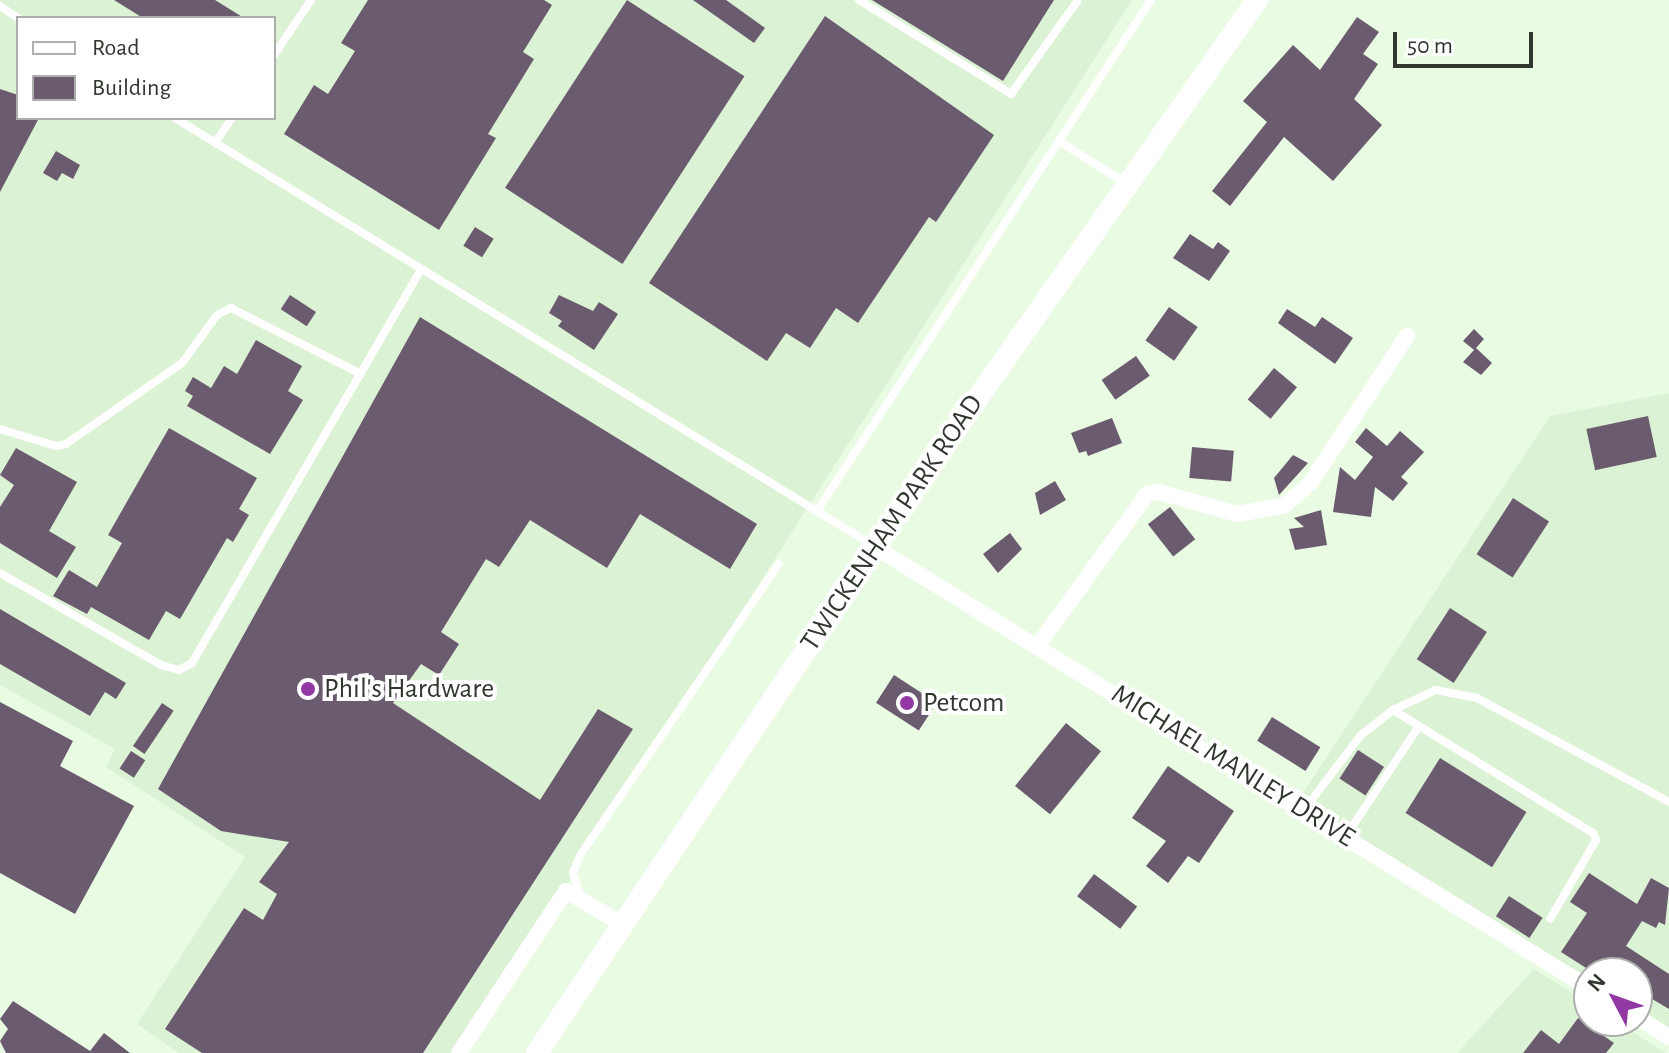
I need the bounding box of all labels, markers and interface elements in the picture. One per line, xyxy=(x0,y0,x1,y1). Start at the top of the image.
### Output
legend xyxy=(16,16,276,120)
scale bar xyxy=(1397,16,1537,66)
text: 50 m xyxy=(1407,34,1453,58)
text: Road xyxy=(92,36,140,60)
text: Building xyxy=(92,76,171,100)
street label: TWICKENHAM PARK ROAD xyxy=(794,388,990,658)
place label: Phil's Hardware xyxy=(324,672,494,706)
street label: MICHAEL MANLEY DRIVE xyxy=(1105,677,1361,855)
marker: Phil's Hardware xyxy=(299,680,317,698)
place label: Petcom xyxy=(923,686,1004,720)
marker: Petcom xyxy=(898,694,916,712)
north arrow xyxy=(1573,957,1653,1037)
text: N xyxy=(1583,970,1610,996)

